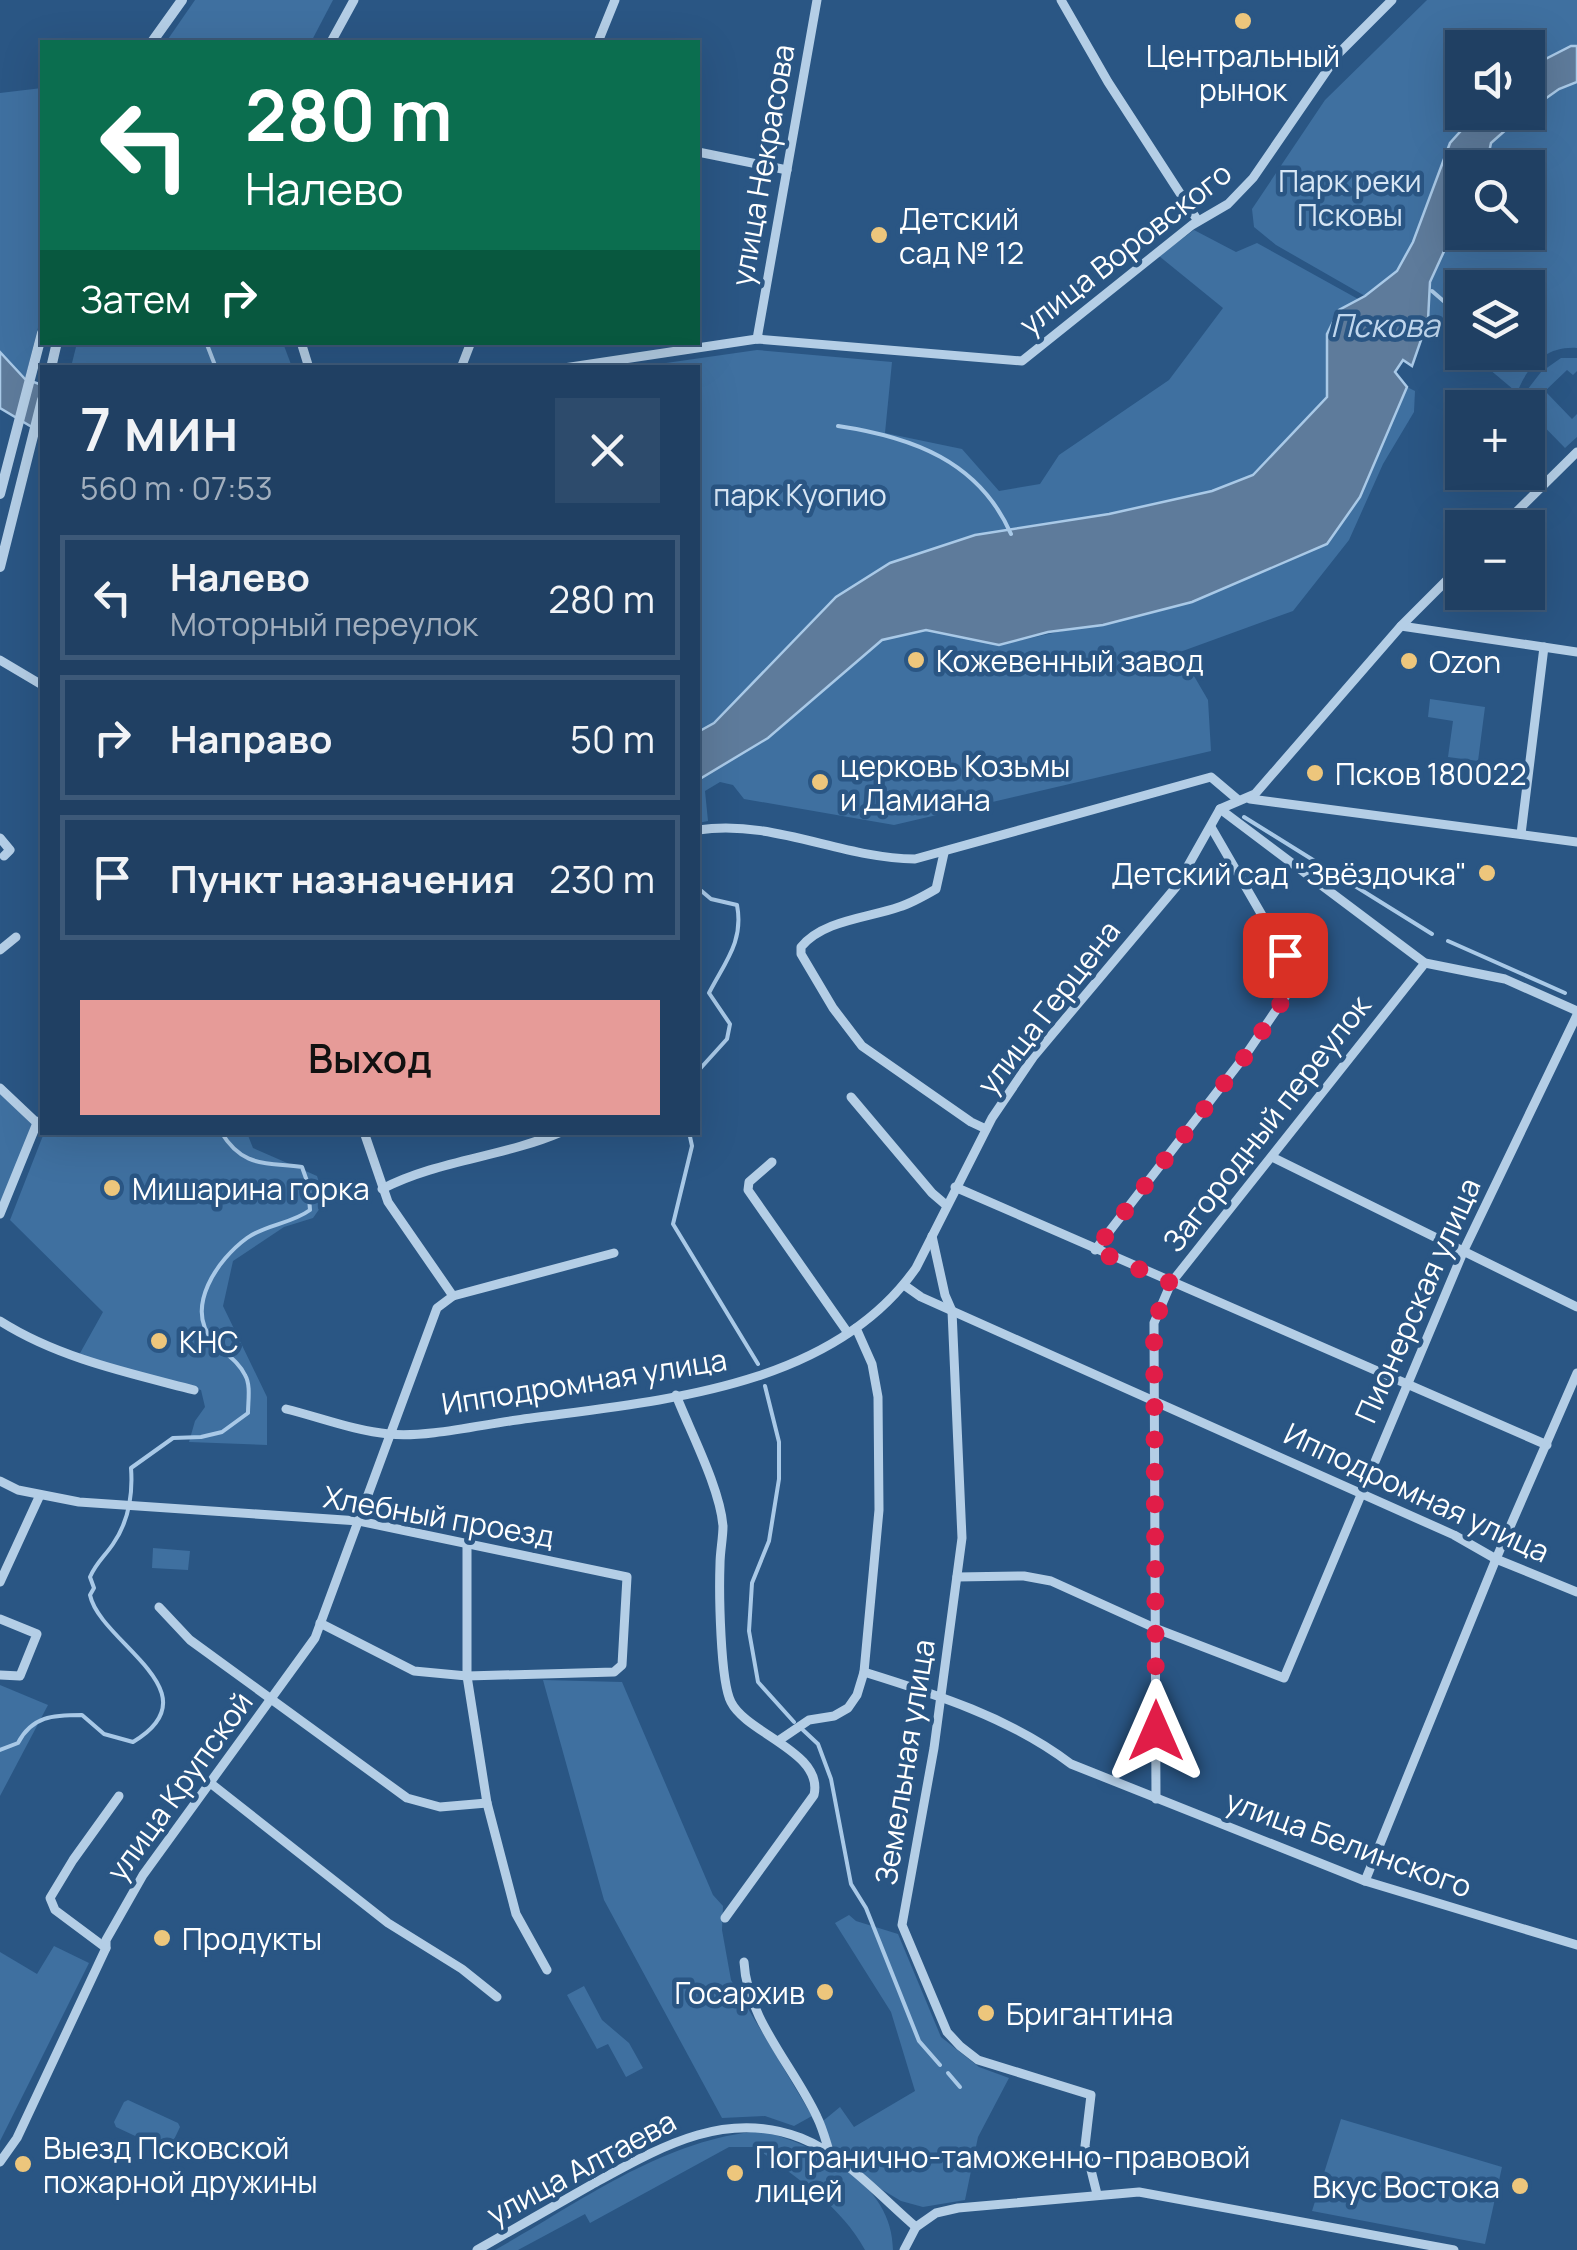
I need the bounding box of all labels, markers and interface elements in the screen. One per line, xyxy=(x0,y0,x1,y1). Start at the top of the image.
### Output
marker: Центральный рынок xyxy=(1232,10,1254,32)
map controls xyxy=(1445,30,1545,610)
button: sound xyxy=(1445,30,1545,130)
place label: Центральный рынок xyxy=(1146,35,1340,110)
street label: улица Некрасова xyxy=(721,41,803,289)
text: 280 m xyxy=(245,66,453,162)
icon: left xyxy=(80,80,210,210)
button: search xyxy=(1445,150,1545,250)
street label: улица Воровского xyxy=(1010,152,1240,344)
text: Налево xyxy=(245,157,404,219)
park label: Парк реки Псковы xyxy=(1278,160,1422,235)
place label: Детский сад № 12 xyxy=(899,198,1024,273)
marker: Детский сад № 12 xyxy=(868,224,890,246)
icon: right xyxy=(211,270,266,325)
button: layers xyxy=(1445,270,1545,370)
text: Затем xyxy=(80,272,191,324)
water label: Пскова xyxy=(1330,303,1442,347)
text: 7 мин xyxy=(80,387,239,469)
button: + xyxy=(1445,390,1545,490)
button: close xyxy=(555,398,660,503)
text: 560 m · 07:53 xyxy=(80,466,273,510)
park label: парк Куопио xyxy=(713,474,887,515)
button: − xyxy=(1445,510,1545,610)
text: Налево xyxy=(170,550,310,602)
icon: left xyxy=(85,570,140,625)
text: 280 m xyxy=(548,572,655,624)
text: Моторный переулок xyxy=(170,602,478,646)
place label: Кожевенный завод xyxy=(936,640,1204,681)
place label: Ozon xyxy=(1429,641,1501,682)
marker: Кожевенный завод xyxy=(905,649,927,671)
marker: Ozon xyxy=(1398,650,1420,672)
icon: right xyxy=(85,710,140,765)
text: Направо xyxy=(170,712,332,764)
text: 50 m xyxy=(570,712,655,764)
place label: церковь Козьмы и Дамиана xyxy=(840,745,1070,820)
place label: Псков 180022 xyxy=(1335,753,1527,794)
marker: Псков 180022 xyxy=(1304,762,1326,784)
marker: церковь Козьмы и Дамиана xyxy=(809,771,831,793)
icon: arrive xyxy=(85,850,140,905)
text: Пункт назначения xyxy=(170,852,515,904)
text: 230 m xyxy=(549,852,655,904)
place label: Детский сад "Звёздочка" xyxy=(1111,853,1467,894)
marker: Детский сад "Звёздочка" xyxy=(1476,862,1498,884)
street label: улица Герцена xyxy=(967,912,1129,1102)
pin xyxy=(1243,913,1328,998)
icon: arrive xyxy=(1258,928,1313,983)
street label: Загородный переулок xyxy=(1153,985,1380,1260)
button: Выход xyxy=(80,1000,660,1115)
place label: Мишарина горка xyxy=(132,1168,370,1209)
street label: Пионерская улица xyxy=(1345,1171,1489,1429)
marker: Мишарина горка xyxy=(101,1177,123,1199)
place label: КНС xyxy=(179,1321,239,1362)
marker: КНС xyxy=(148,1330,170,1352)
street label: Ипподромная улица xyxy=(438,1338,730,1424)
street label: Ипподромная улица xyxy=(1278,1412,1556,1572)
street label: Хлебный проезд xyxy=(320,1476,558,1556)
street label: Земельная улица xyxy=(864,1636,944,1888)
position arrow xyxy=(1104,1679,1208,1783)
street label: улица Крупской xyxy=(96,1683,262,1889)
street label: улица Белинского xyxy=(1220,1779,1478,1907)
place label: Продукты xyxy=(182,1918,322,1959)
marker: Продукты xyxy=(151,1927,173,1949)
place label: Госархив xyxy=(674,1972,805,2013)
marker: Госархив xyxy=(814,1981,836,2003)
place label: Бригантина xyxy=(1006,1993,1173,2034)
marker: Бригантина xyxy=(975,2002,997,2024)
street label: улица Алтаева xyxy=(479,2100,683,2234)
place label: Выезд Псковской пожарной дружины xyxy=(43,2127,318,2202)
place label: Погранично-таможенно-правовой лицей xyxy=(755,2136,1250,2211)
marker: Выезд Псковской пожарной дружины xyxy=(12,2153,34,2175)
marker: Погранично-таможенно-правовой лицей xyxy=(724,2162,746,2184)
place label: Вкус Востока xyxy=(1312,2166,1500,2207)
marker: Вкус Востока xyxy=(1509,2175,1531,2197)

